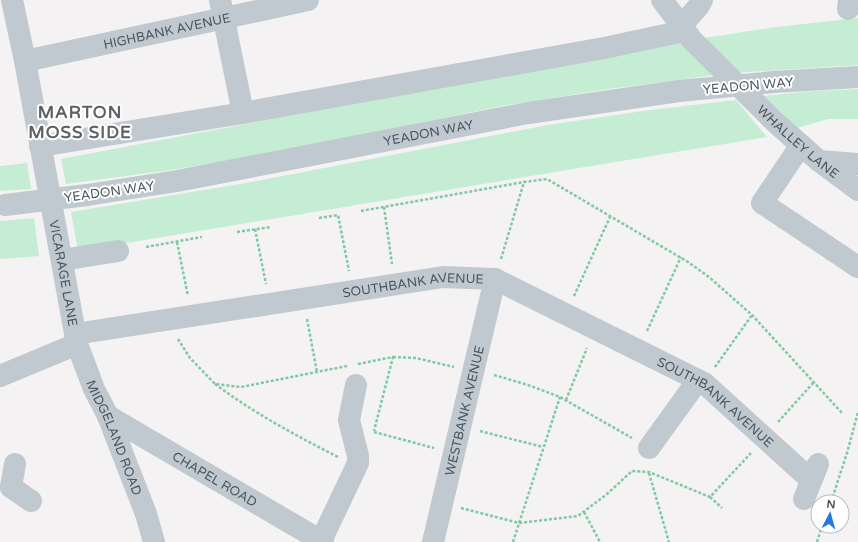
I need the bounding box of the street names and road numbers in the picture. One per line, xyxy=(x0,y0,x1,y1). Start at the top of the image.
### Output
street label: HIGHBANK AVENUE xyxy=(102,10,232,53)
street label: YEADON WAY xyxy=(702,74,794,98)
street label: WHALLEY LANE xyxy=(753,102,842,182)
street label: YEADON WAY xyxy=(382,117,475,150)
street label: YEADON WAY xyxy=(63,178,155,206)
street label: VICARAGE LANE xyxy=(45,219,81,328)
street label: SOUTHBANK AVENUE xyxy=(341,269,484,301)
street label: WESTBANK AVENUE xyxy=(442,344,488,478)
street label: SOUTHBANK AVENUE xyxy=(654,354,776,451)
street label: MIDGELAND ROAD xyxy=(82,378,145,498)
street label: CHAPEL ROAD xyxy=(169,448,260,511)

